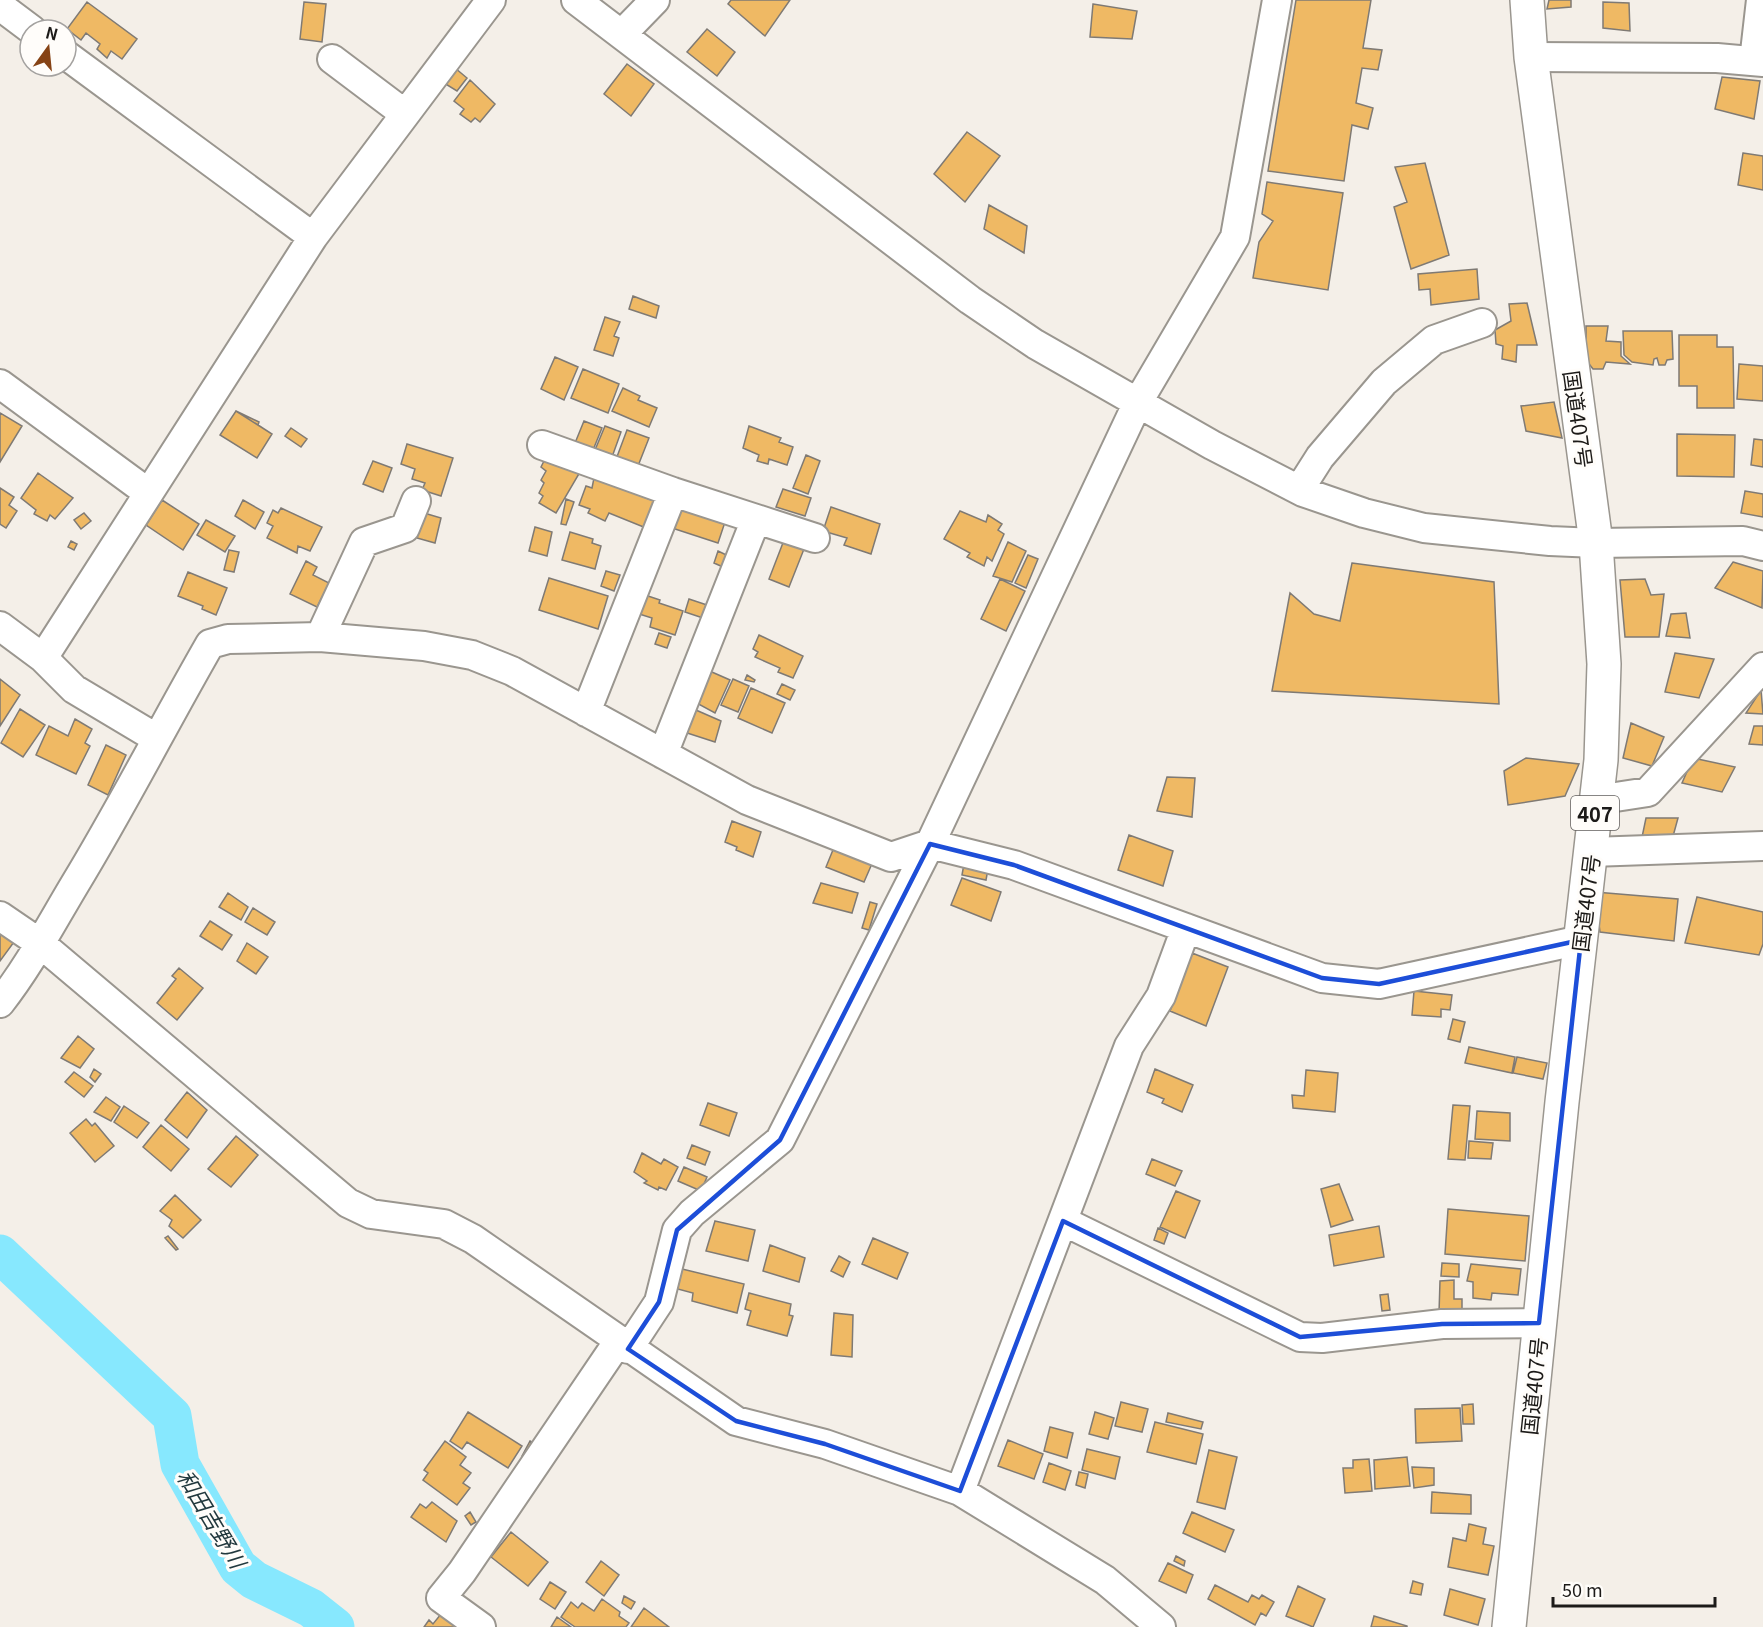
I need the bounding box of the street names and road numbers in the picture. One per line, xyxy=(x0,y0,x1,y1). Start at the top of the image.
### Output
street label: 国道407号 xyxy=(1557,368,1601,470)
road number: 407 xyxy=(1571,796,1619,830)
street label: 国道407号 xyxy=(1564,853,1606,953)
street label: 国道407号 xyxy=(1513,1336,1553,1436)

